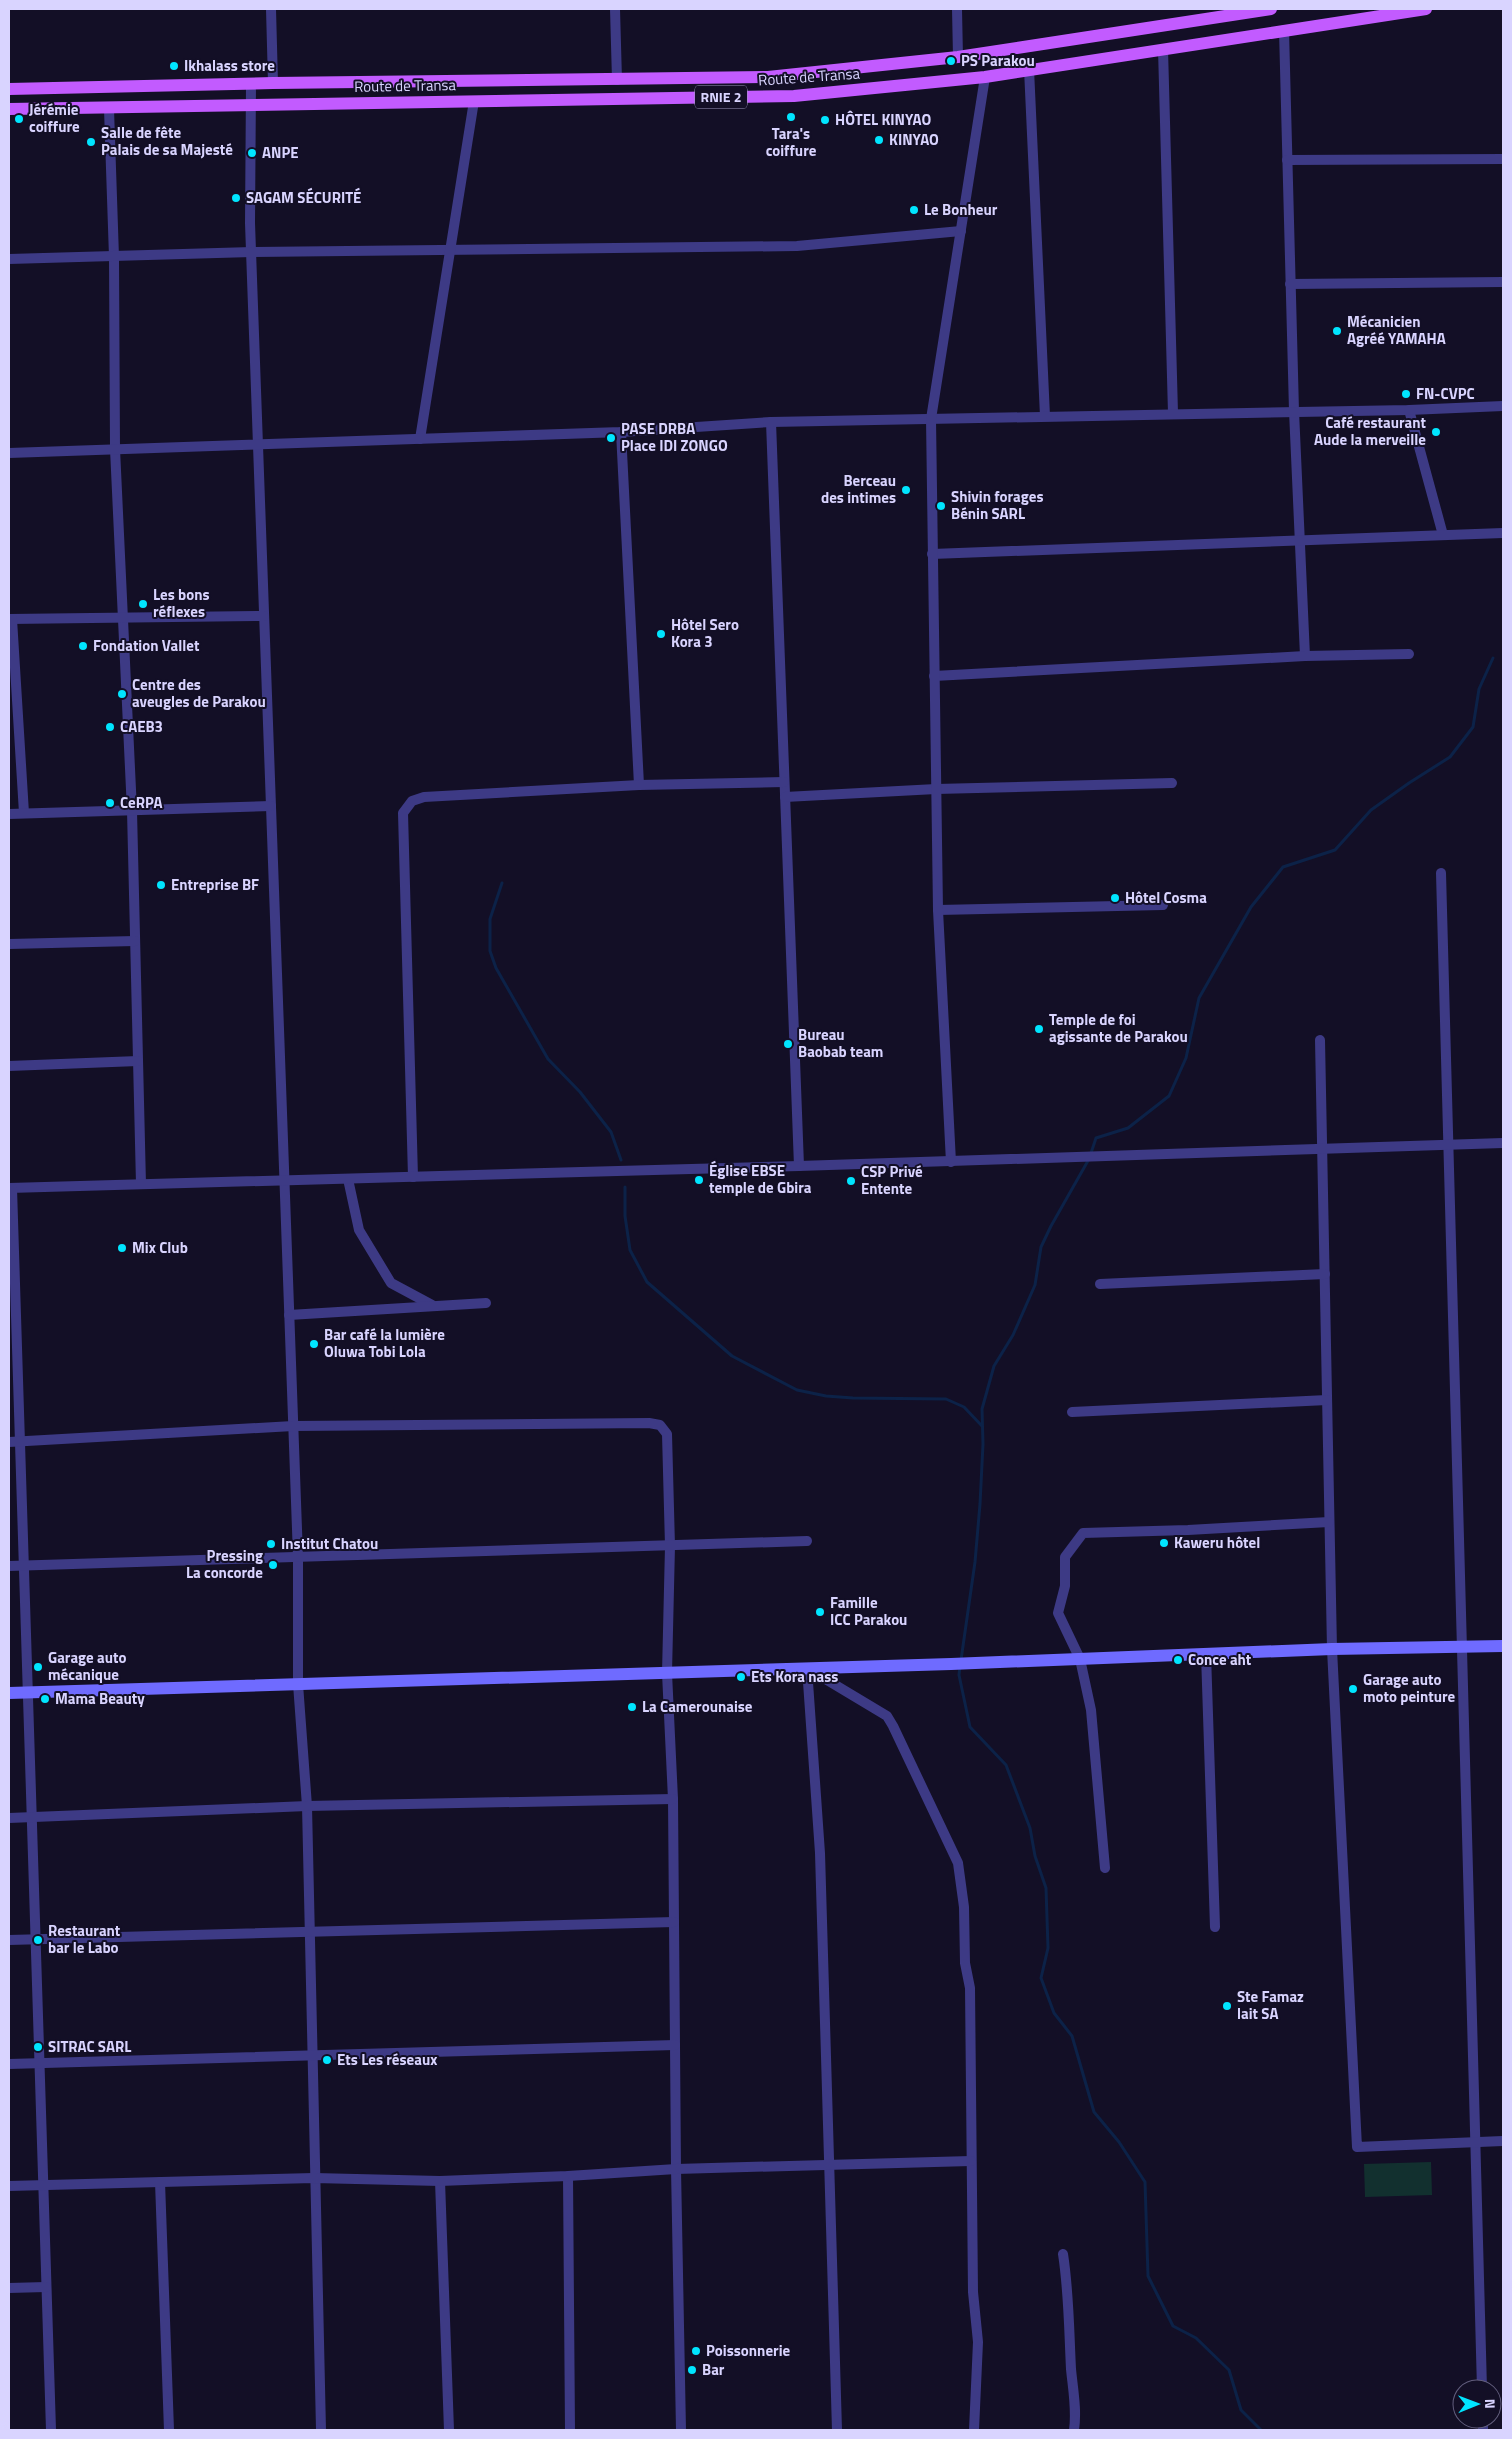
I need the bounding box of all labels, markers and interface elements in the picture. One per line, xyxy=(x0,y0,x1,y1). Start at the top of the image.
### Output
place label: PS Parakou xyxy=(961,49,1035,72)
place label: Ikhalass store xyxy=(184,54,275,77)
marker: PS Parakou xyxy=(945,55,957,67)
marker: Ikhalass store xyxy=(168,60,180,72)
street label: Route de Transa xyxy=(757,61,861,92)
street label: Route de Transa xyxy=(354,73,457,98)
road number: RNIE 2 xyxy=(695,85,747,108)
place label: Jérémie coiffure xyxy=(29,98,80,138)
place label: HÔTEL KINYAO xyxy=(835,108,931,131)
marker: Tara's coiffure xyxy=(785,111,797,123)
marker: Jérémie coiffure xyxy=(13,113,25,125)
marker: HÔTEL KINYAO xyxy=(819,114,831,126)
place label: Salle de fête Palais de sa Majesté xyxy=(101,121,233,161)
place label: Tara's coiffure xyxy=(766,122,817,162)
place label: KINYAO xyxy=(889,128,939,151)
marker: KINYAO xyxy=(873,134,885,146)
marker: Salle de fête Palais de sa Majesté xyxy=(85,136,97,148)
place label: ANPE xyxy=(262,141,299,164)
marker: ANPE xyxy=(246,147,258,159)
place label: SAGAM SÉCURITÉ xyxy=(246,186,361,209)
marker: SAGAM SÉCURITÉ xyxy=(230,192,242,204)
place label: Le Bonheur xyxy=(924,198,998,221)
marker: Le Bonheur xyxy=(908,204,920,216)
place label: Mécanicien Agréé YAMAHA xyxy=(1347,310,1446,350)
marker: Mécanicien Agréé YAMAHA xyxy=(1331,325,1343,337)
place label: FN-CVPC xyxy=(1416,382,1475,405)
marker: FN-CVPC xyxy=(1400,388,1412,400)
place label: Café restaurant Aude la merveille xyxy=(1314,411,1427,451)
place label: PASE DRBA Place IDI ZONGO xyxy=(621,417,728,457)
marker: Café restaurant Aude la merveille xyxy=(1430,426,1442,438)
marker: PASE DRBA Place IDI ZONGO xyxy=(605,432,617,444)
place label: Berceau des intimes xyxy=(821,469,896,509)
marker: Berceau des intimes xyxy=(900,484,912,496)
place label: Shivin forages Bénin SARL xyxy=(951,485,1044,525)
marker: Shivin forages Bénin SARL xyxy=(935,500,947,512)
place label: Les bons réflexes xyxy=(153,583,210,623)
marker: Les bons réflexes xyxy=(137,598,149,610)
place label: Hôtel Sero Kora 3 xyxy=(671,613,739,653)
marker: Hôtel Sero Kora 3 xyxy=(655,628,667,640)
place label: Fondation Vallet xyxy=(93,634,200,657)
marker: Fondation Vallet xyxy=(77,640,89,652)
place label: Centre des aveugles de Parakou xyxy=(132,673,266,713)
marker: Centre des aveugles de Parakou xyxy=(116,688,128,700)
place label: CAEB3 xyxy=(120,715,163,738)
marker: CAEB3 xyxy=(104,721,116,733)
place label: CeRPA xyxy=(120,791,163,814)
marker: CeRPA xyxy=(104,797,116,809)
place label: Entreprise BF xyxy=(171,873,259,896)
marker: Entreprise BF xyxy=(155,879,167,891)
place label: Hôtel Cosma xyxy=(1125,886,1207,909)
marker: Hôtel Cosma xyxy=(1109,892,1121,904)
place label: Temple de foi agissante de Parakou xyxy=(1049,1008,1188,1048)
place label: Bureau Baobab team xyxy=(798,1023,883,1063)
marker: Temple de foi agissante de Parakou xyxy=(1033,1023,1045,1035)
marker: Bureau Baobab team xyxy=(782,1038,794,1050)
place label: Église EBSE temple de Gbira xyxy=(709,1159,812,1199)
place label: CSP Privé Entente xyxy=(861,1160,923,1200)
marker: Église EBSE temple de Gbira xyxy=(693,1174,705,1186)
marker: CSP Privé Entente xyxy=(845,1175,857,1187)
place label: Mix Club xyxy=(132,1236,188,1259)
marker: Mix Club xyxy=(116,1242,128,1254)
place label: Bar café la lumière Oluwa Tobi Lola xyxy=(324,1323,445,1363)
marker: Bar café la lumière Oluwa Tobi Lola xyxy=(308,1338,320,1350)
place label: Kaweru hôtel xyxy=(1174,1531,1260,1554)
place label: Institut Chatou xyxy=(281,1532,378,1555)
marker: Kaweru hôtel xyxy=(1158,1537,1170,1549)
marker: Institut Chatou xyxy=(265,1538,277,1550)
place label: Pressing La concorde xyxy=(186,1544,263,1584)
marker: Pressing La concorde xyxy=(267,1559,279,1571)
place label: Famille ICC Parakou xyxy=(830,1591,907,1631)
marker: Famille ICC Parakou xyxy=(814,1606,826,1618)
place label: Garage auto mécanique xyxy=(48,1646,126,1686)
place label: Conce aht xyxy=(1188,1648,1252,1671)
marker: Conce aht xyxy=(1172,1654,1184,1666)
marker: Garage auto mécanique xyxy=(32,1661,44,1673)
place label: Ets Kora nass xyxy=(751,1665,838,1688)
place label: Garage auto moto peinture xyxy=(1363,1668,1456,1708)
marker: Ets Kora nass xyxy=(735,1671,747,1683)
marker: Garage auto moto peinture xyxy=(1347,1683,1359,1695)
place label: Mama Beauty xyxy=(55,1687,145,1710)
marker: Mama Beauty xyxy=(39,1693,51,1705)
place label: La Camerounaise xyxy=(642,1695,753,1718)
marker: La Camerounaise xyxy=(626,1701,638,1713)
place label: Restaurant bar le Labo xyxy=(48,1919,121,1959)
marker: Restaurant bar le Labo xyxy=(32,1934,44,1946)
place label: Ste Famaz lait SA xyxy=(1237,1985,1304,2025)
marker: Ste Famaz lait SA xyxy=(1221,2000,1233,2012)
place label: SITRAC SARL xyxy=(48,2035,131,2058)
marker: SITRAC SARL xyxy=(32,2041,44,2053)
place label: Ets Les réseaux xyxy=(337,2048,437,2071)
marker: Ets Les réseaux xyxy=(321,2054,333,2066)
place label: Poissonnerie xyxy=(706,2339,791,2362)
marker: Poissonnerie xyxy=(690,2345,702,2357)
place label: Bar xyxy=(702,2358,725,2381)
marker: Bar xyxy=(686,2364,698,2376)
north arrow xyxy=(1452,2379,1502,2429)
text: N xyxy=(1480,2399,1501,2409)

